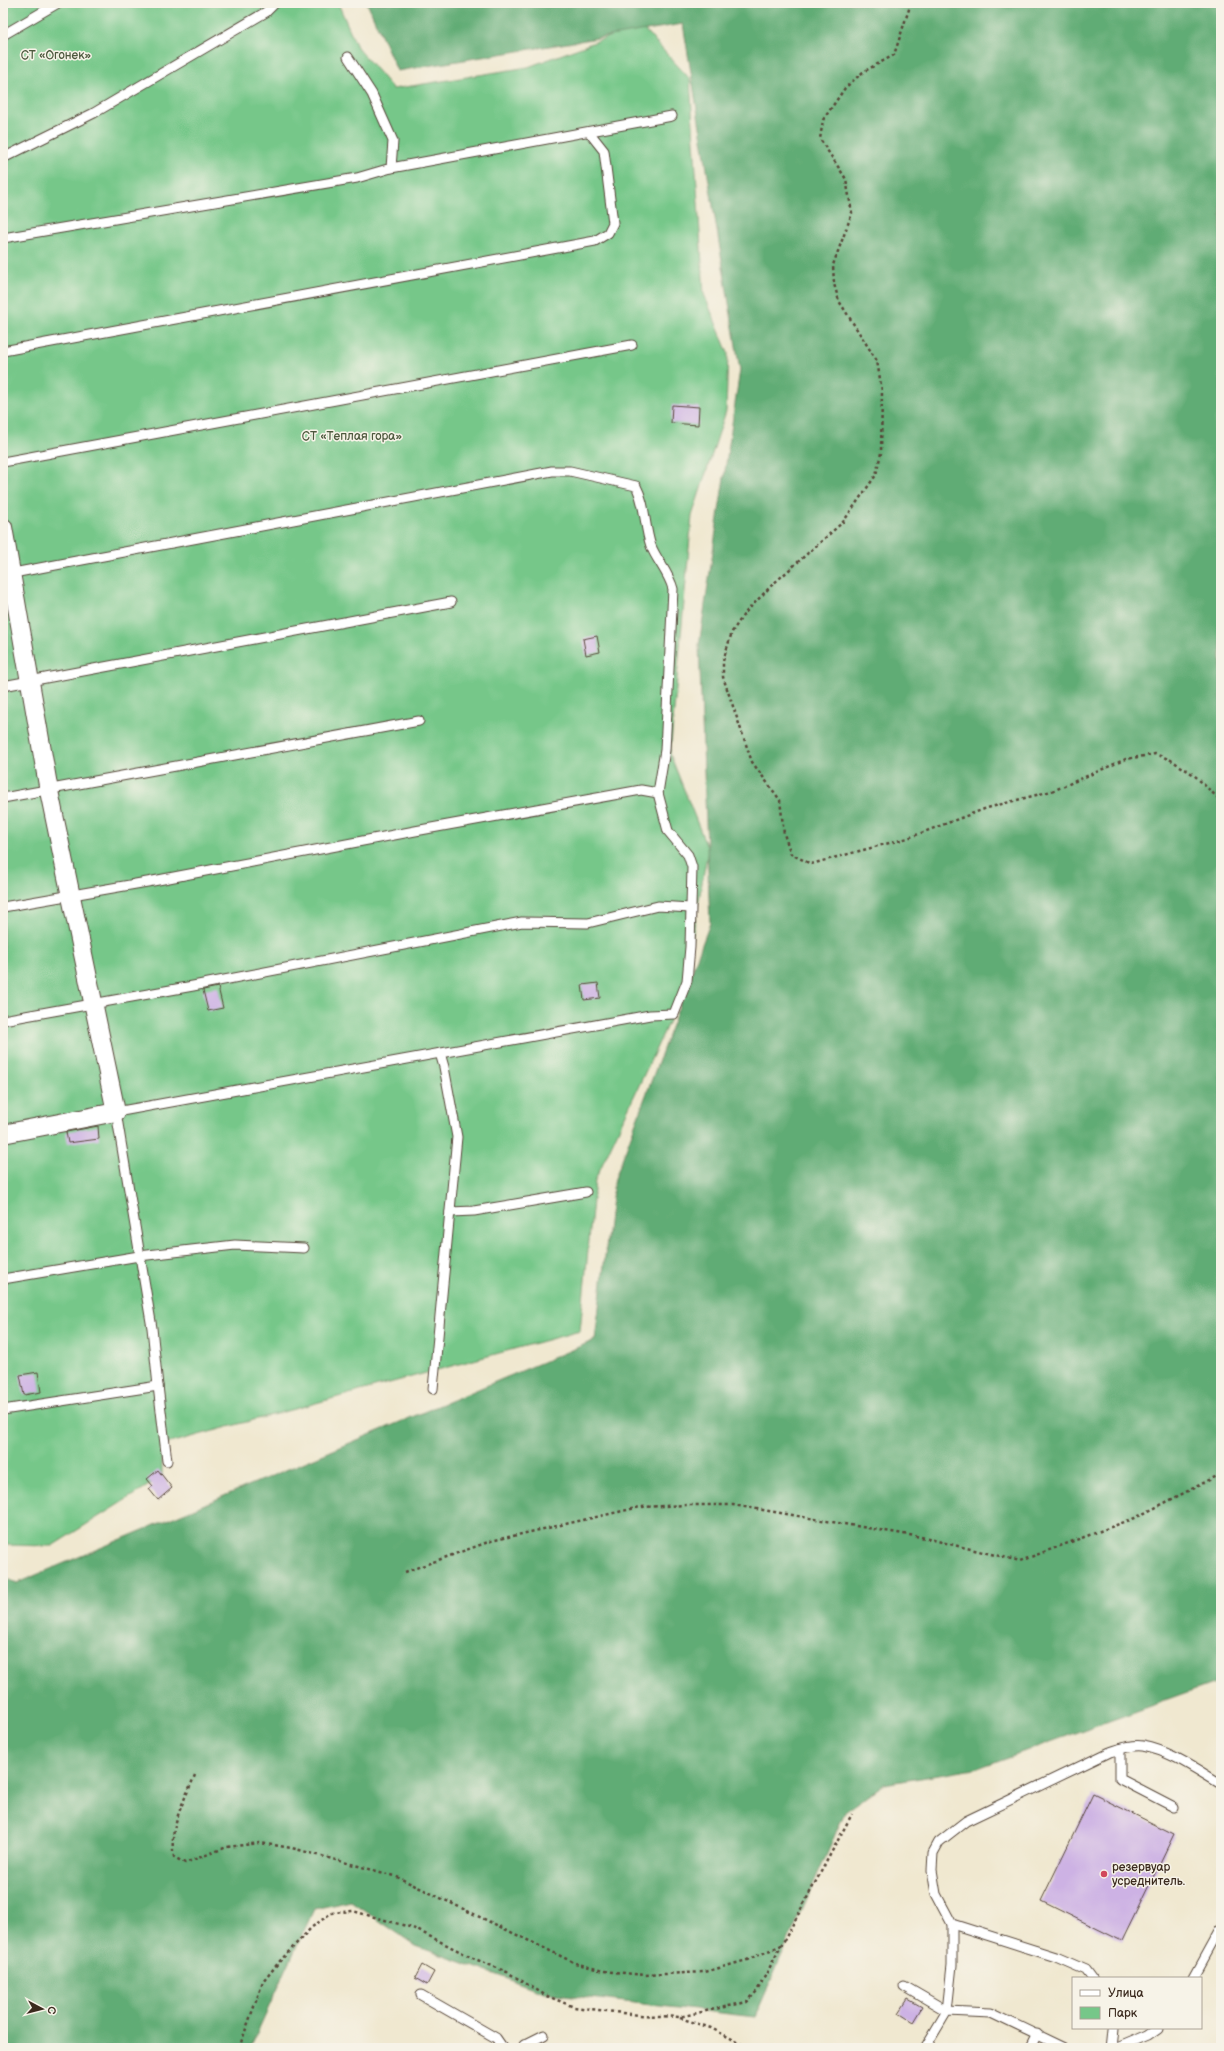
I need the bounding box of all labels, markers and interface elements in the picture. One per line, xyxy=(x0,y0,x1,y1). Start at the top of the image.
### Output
park label: СТ «Огонек» xyxy=(21,48,92,63)
park label: СТ «Теплая гора» xyxy=(302,429,402,444)
place label: резервуар усреднитель. xyxy=(1112,1860,1185,1889)
marker: резервуар усреднитель. xyxy=(1099,1869,1109,1879)
legend xyxy=(1072,1977,1202,2029)
text: Улица xyxy=(1108,1986,1144,2001)
north arrow xyxy=(22,1989,62,2029)
text: С xyxy=(44,2006,58,2015)
text: Парк xyxy=(1108,2006,1138,2021)

